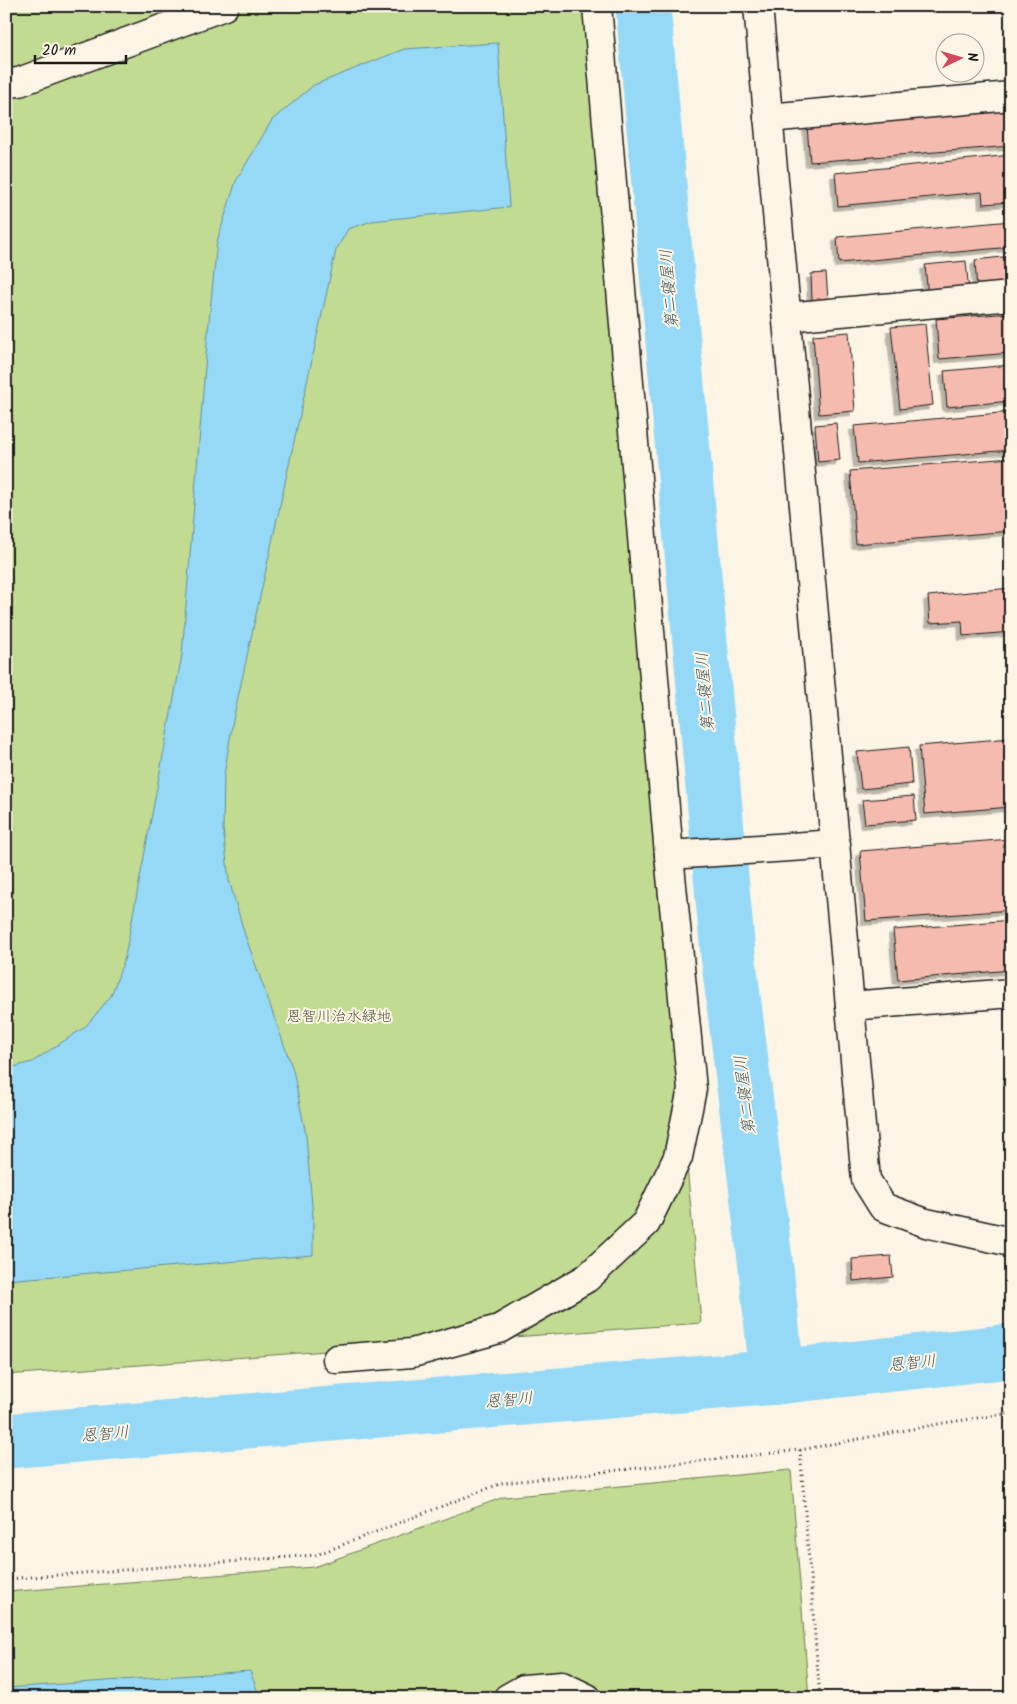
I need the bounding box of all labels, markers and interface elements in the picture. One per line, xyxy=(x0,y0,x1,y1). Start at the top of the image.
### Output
scale bar xyxy=(35,32,126,64)
north arrow xyxy=(934,32,984,82)
text: 20 m xyxy=(42,39,76,63)
text: N xyxy=(961,52,983,62)
water label: 第二寝屋川 xyxy=(654,248,685,330)
water label: 第二寝屋川 xyxy=(690,651,721,733)
park label: 恩智川治水緑地 xyxy=(286,1005,392,1029)
water label: 第二寝屋川 xyxy=(728,1054,763,1136)
water label: 恩智川 xyxy=(887,1349,937,1378)
water label: 恩智川 xyxy=(484,1386,534,1415)
water label: 恩智川 xyxy=(80,1420,130,1449)

